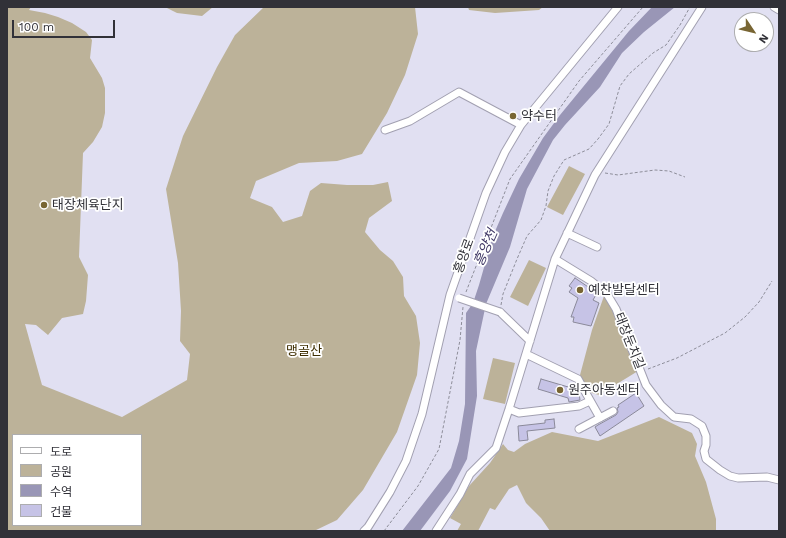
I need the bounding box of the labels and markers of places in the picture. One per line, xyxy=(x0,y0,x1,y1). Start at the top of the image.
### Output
place label: 약수터 xyxy=(521,108,557,124)
marker: 약수터 xyxy=(508,111,518,121)
place label: 태장체육단지 xyxy=(52,197,124,213)
marker: 태장체육단지 xyxy=(39,200,49,210)
place label: 예찬발달센터 xyxy=(588,282,660,298)
marker: 예찬발달센터 xyxy=(575,285,585,295)
place label: 원주아동센터 xyxy=(568,382,640,398)
marker: 원주아동센터 xyxy=(555,385,565,395)

